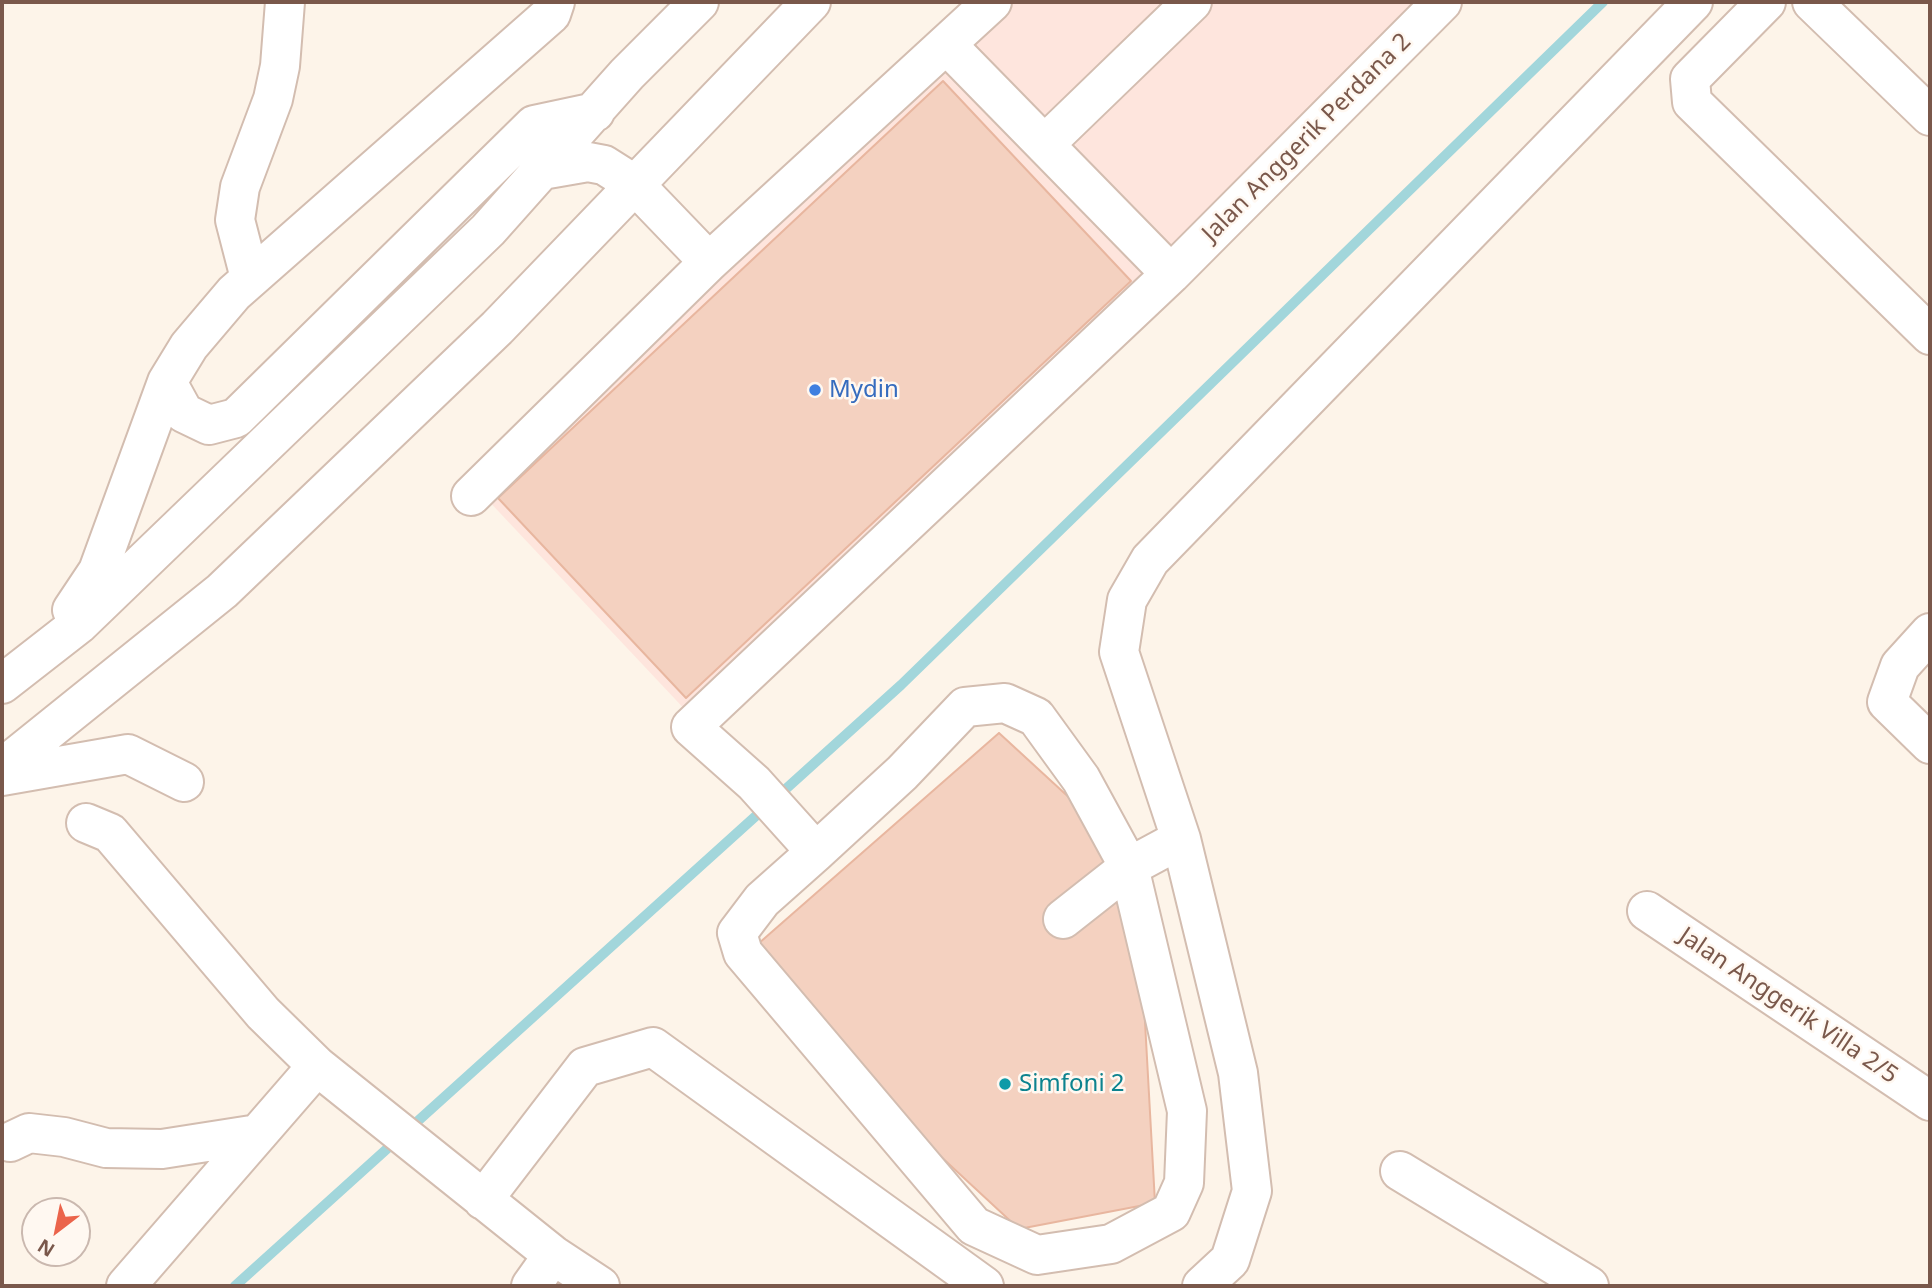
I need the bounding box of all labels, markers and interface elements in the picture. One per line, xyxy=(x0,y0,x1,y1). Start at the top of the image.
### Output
street label: Jalan Anggerik Perdana 2 xyxy=(1197,28,1417,248)
place label: Mydin xyxy=(829,376,899,404)
marker: Mydin xyxy=(807,382,823,398)
street label: Jalan Anggerik Villa 2/5 xyxy=(1673,922,1903,1090)
place label: Simfoni 2 xyxy=(1019,1070,1125,1098)
marker: Simfoni 2 xyxy=(997,1076,1013,1092)
north arrow xyxy=(21,1197,91,1267)
text: N xyxy=(32,1233,59,1263)

